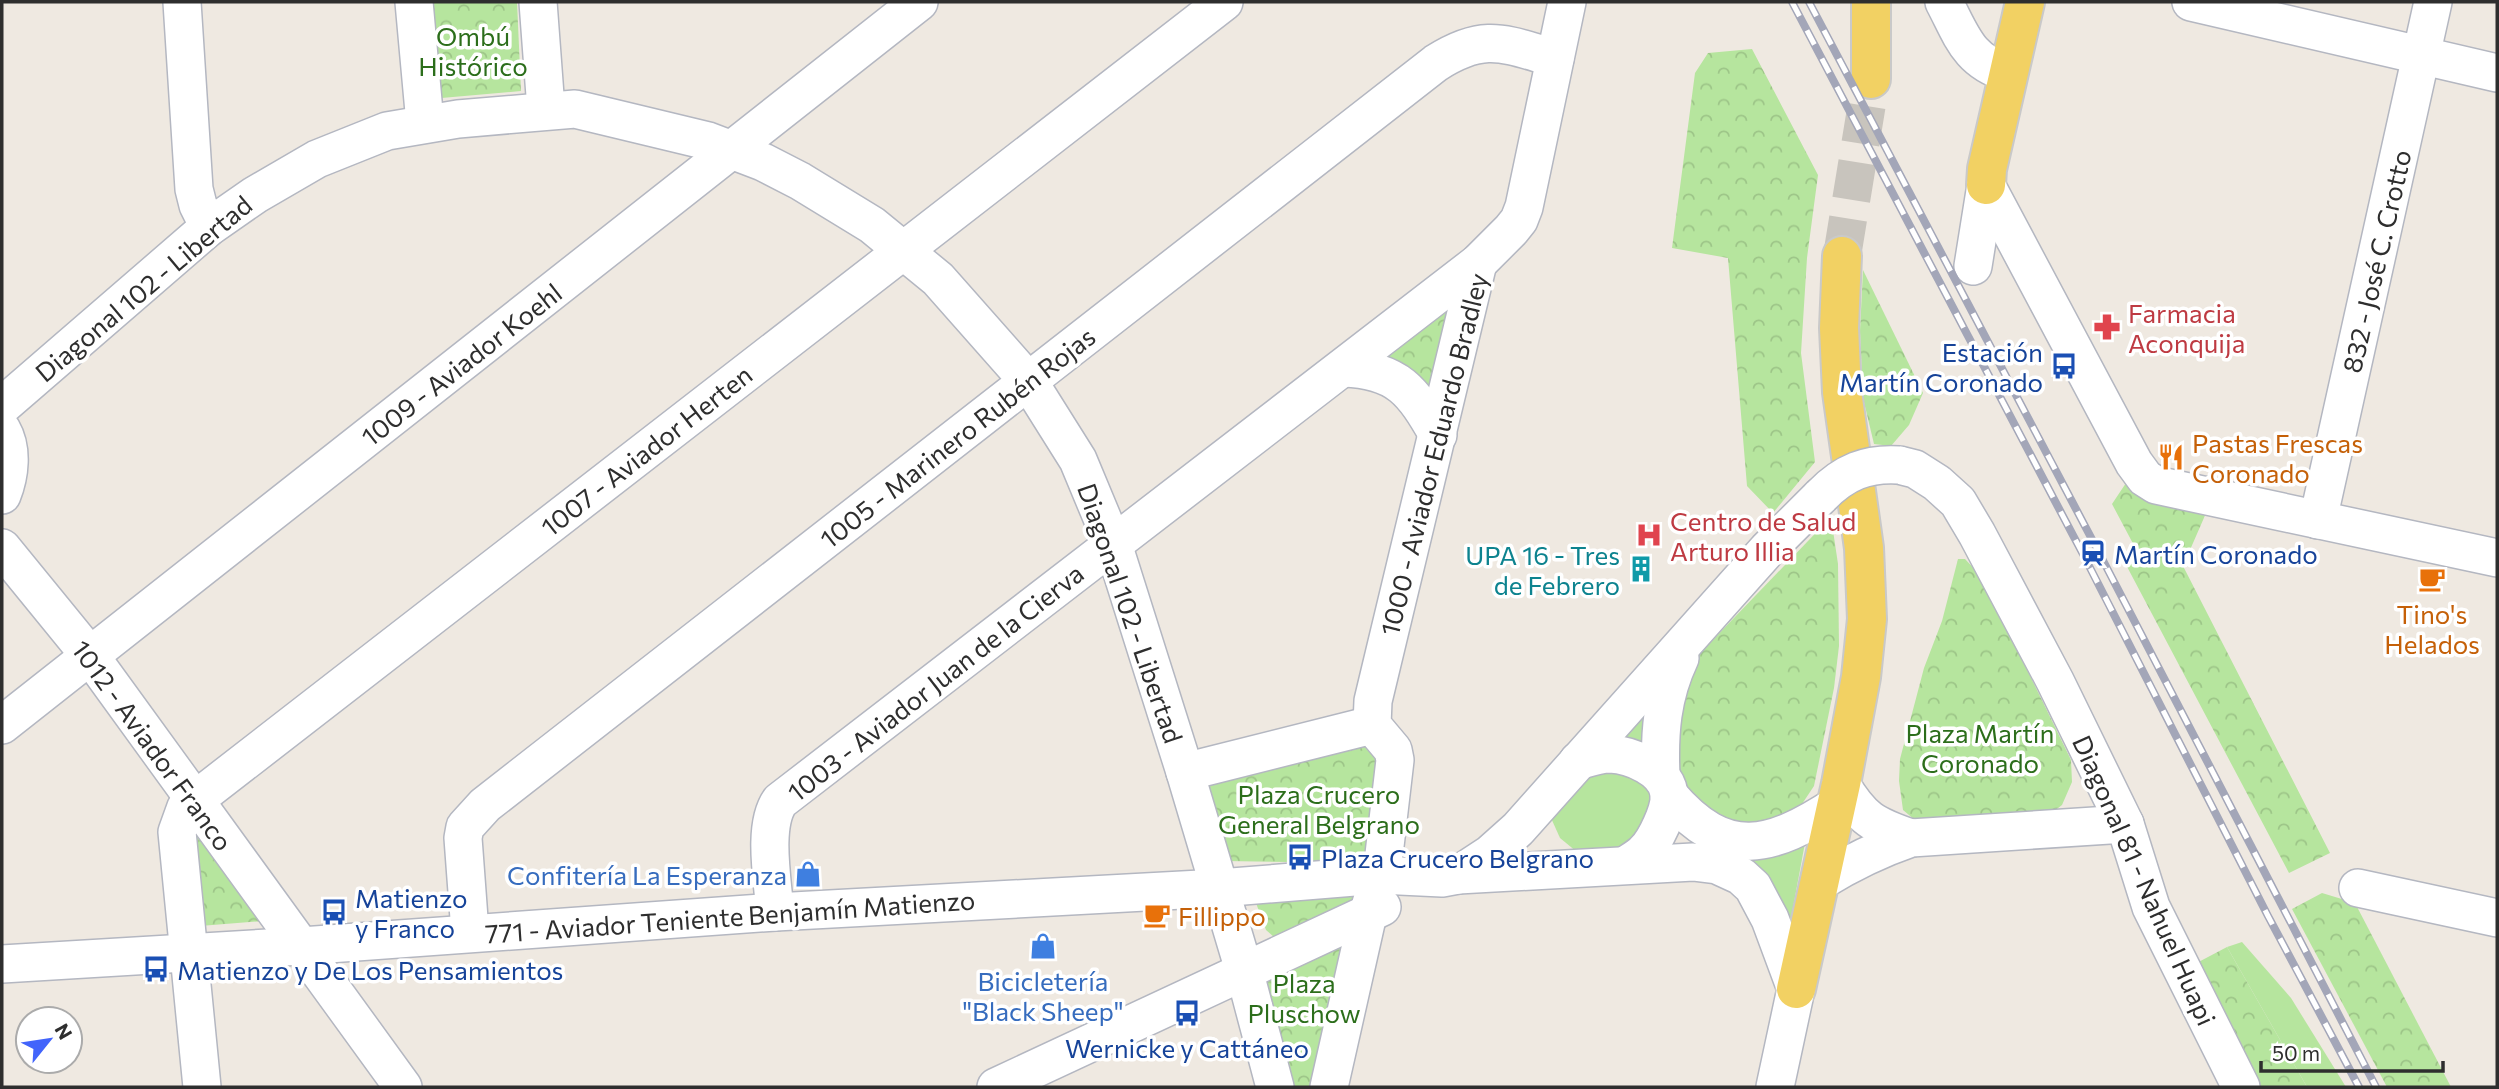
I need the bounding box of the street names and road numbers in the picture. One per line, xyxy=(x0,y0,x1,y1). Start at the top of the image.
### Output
street label: 832 - José C. Crotto xyxy=(2335,146,2417,376)
street label: Diagonal 102 - Libertad xyxy=(29,189,257,387)
street label: 1000 - Aviador Eduardo Bradley xyxy=(1373,270,1493,638)
street label: 1009 - Aviador Koehl xyxy=(355,276,567,452)
street label: 1005 - Marinero Rubén Rojas xyxy=(813,320,1101,554)
street label: 1007 - Aviador Herten xyxy=(535,358,757,542)
street label: Diagonal 102 - Libertad xyxy=(1072,479,1190,747)
street label: 1003 - Aviador Juan de la Cierva xyxy=(781,557,1089,807)
street label: 1012 - Aviador Franco xyxy=(66,634,240,856)
street label: Diagonal 81 - Nahuel Huapi xyxy=(2067,730,2223,1030)
street label: 771 - Aviador Teniente Benjamín Matienzo xyxy=(484,883,976,949)

